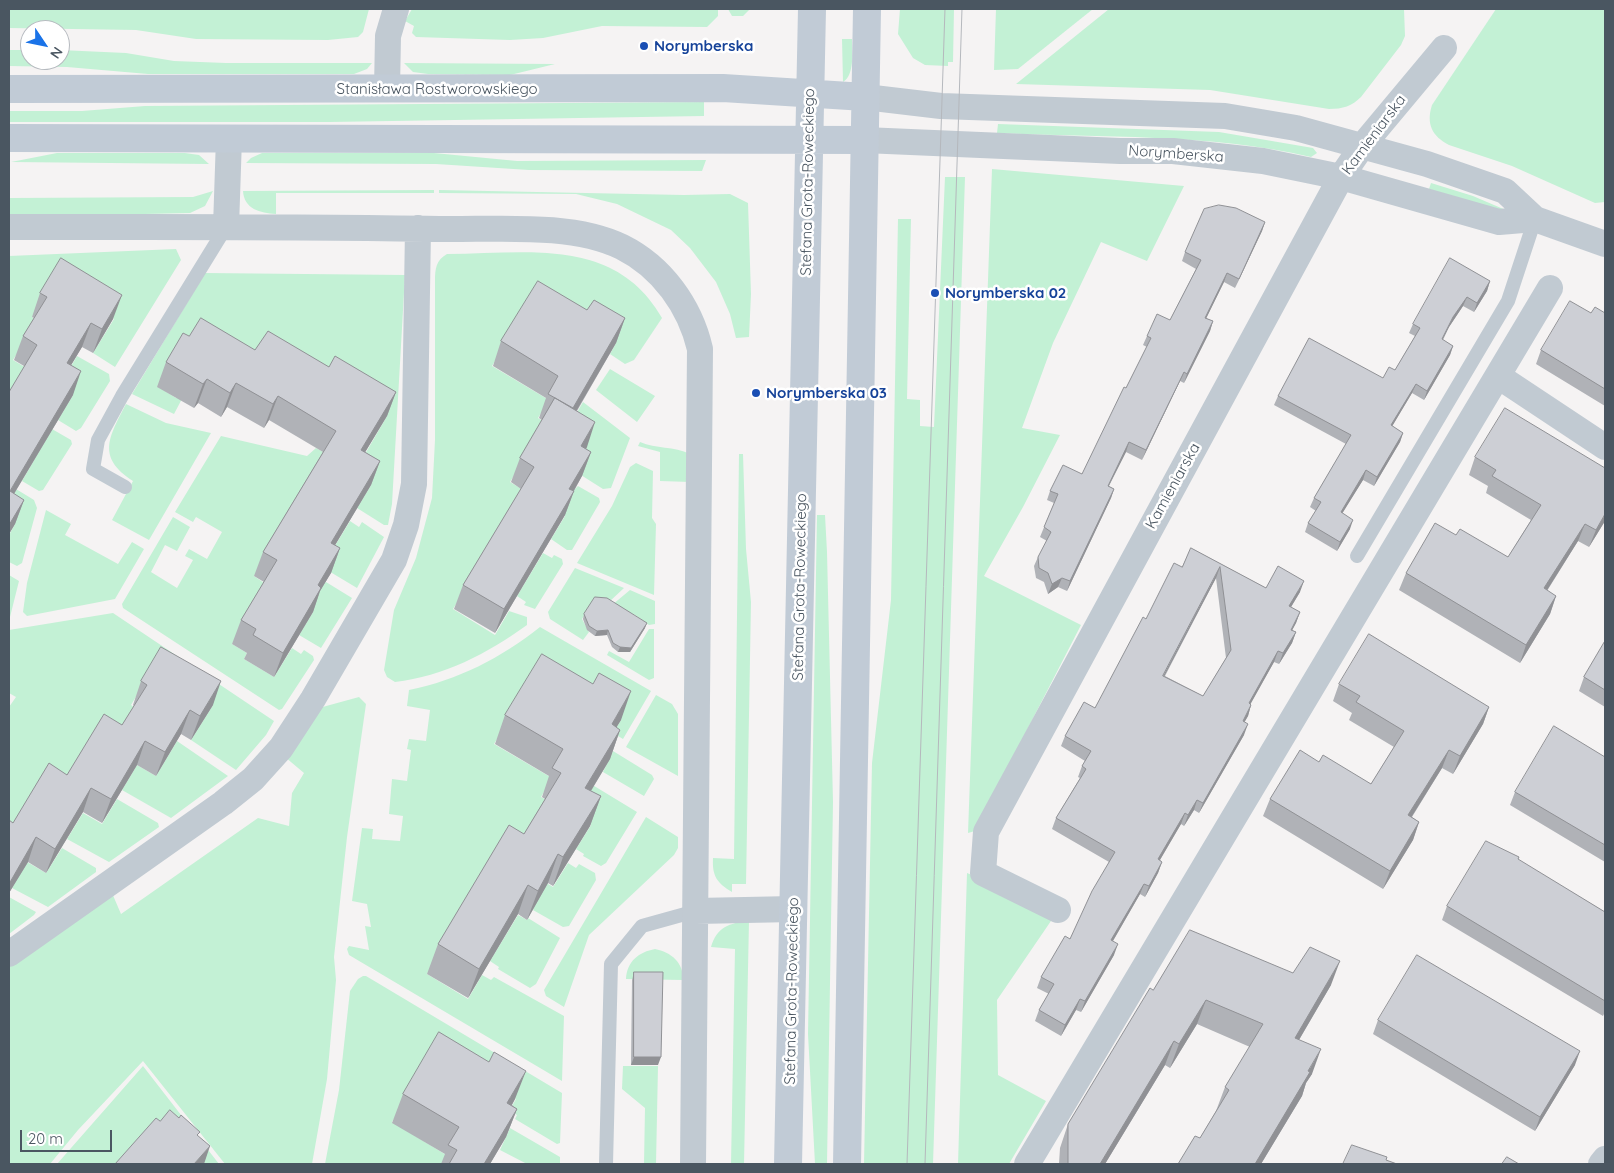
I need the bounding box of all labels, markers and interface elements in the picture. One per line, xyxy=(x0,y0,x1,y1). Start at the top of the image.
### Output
north arrow xyxy=(20,20,70,70)
place label: Norymberska xyxy=(654,37,753,55)
marker: Norymberska xyxy=(638,40,650,52)
text: N xyxy=(46,44,67,62)
street label: Stanisława Rostworowskiego xyxy=(336,80,538,98)
street label: Stefana Grota-Roweckiego xyxy=(797,88,819,276)
street label: Kamieniarska xyxy=(1338,91,1410,179)
street label: Norymberska xyxy=(1128,142,1224,166)
place label: Norymberska 02 xyxy=(945,284,1066,302)
marker: Norymberska 02 xyxy=(929,287,941,299)
place label: Norymberska 03 xyxy=(766,384,887,402)
marker: Norymberska 03 xyxy=(750,387,762,399)
street label: Kamieniarska xyxy=(1142,440,1204,532)
street label: Stefana Grota-Roweckiego xyxy=(789,493,811,681)
street label: Stefana Grota-Roweckiego xyxy=(781,897,803,1085)
scale bar xyxy=(22,1120,115,1152)
text: 20 m xyxy=(28,1129,63,1148)

